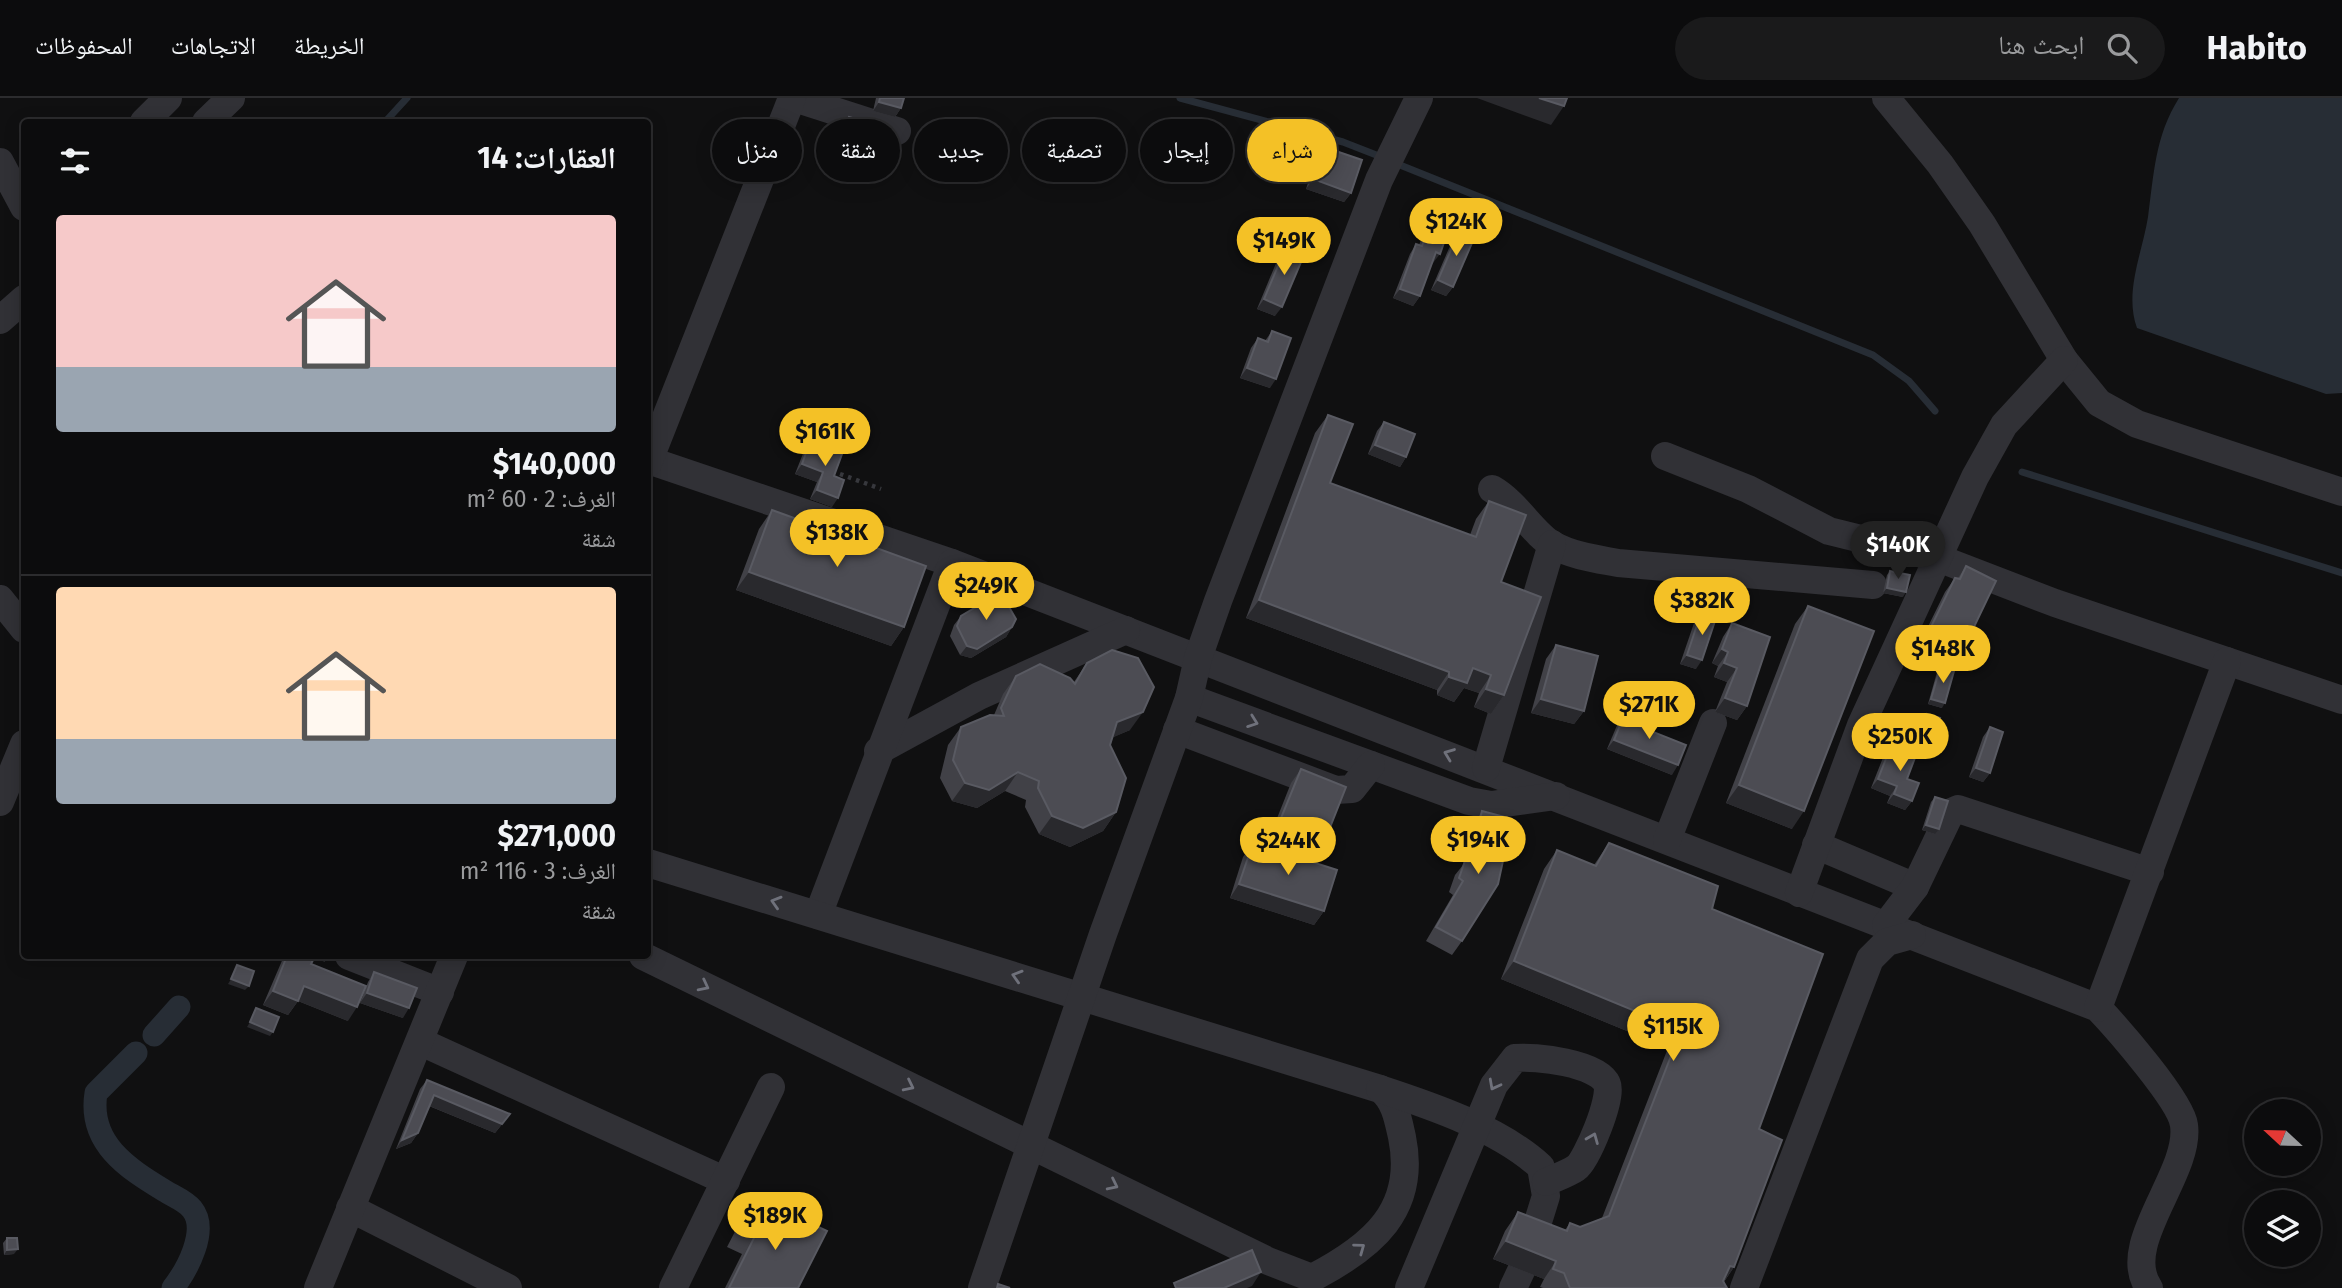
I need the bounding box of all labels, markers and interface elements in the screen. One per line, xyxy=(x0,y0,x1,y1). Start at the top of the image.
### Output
search box xyxy=(1675,17,2165,80)
text: Habito xyxy=(2207,28,2307,68)
icon: search xyxy=(2103,29,2141,67)
text: ابحث هنا xyxy=(1998,30,2085,61)
text: المحفوظات xyxy=(35,32,133,60)
text: الاتجاهات xyxy=(171,32,256,60)
text: الخريطة xyxy=(294,32,365,60)
chip: منزل xyxy=(712,119,802,182)
chip: شقة xyxy=(816,119,900,182)
chip: جديد xyxy=(914,119,1008,182)
chip: تصفية xyxy=(1022,119,1126,182)
chip: إيجار xyxy=(1140,119,1233,182)
chip: شراء xyxy=(1247,119,1337,182)
text: العقارات: 14 xyxy=(477,140,616,176)
icon: filters xyxy=(56,142,94,180)
pin: $124K xyxy=(1407,198,1505,258)
text: $124K xyxy=(1425,207,1487,235)
pin: $149K xyxy=(1235,218,1333,277)
text: $149K xyxy=(1253,226,1315,254)
icon: home xyxy=(273,261,399,387)
pin: $161K xyxy=(776,408,874,468)
text: $161K xyxy=(795,417,855,445)
text: $140,000 xyxy=(493,446,616,482)
text: الغرف: 2 · 60 m² xyxy=(467,485,616,513)
pin: $138K xyxy=(788,510,886,569)
text: $138K xyxy=(806,518,868,546)
pin: $140K xyxy=(1849,522,1947,581)
text: شقة xyxy=(582,525,616,553)
text: $140K xyxy=(1866,530,1930,558)
pin: $249K xyxy=(937,562,1035,622)
text: $249K xyxy=(954,571,1018,599)
pin: $382K xyxy=(1653,578,1751,637)
text: $382K xyxy=(1670,586,1734,614)
pin: $148K xyxy=(1894,626,1992,685)
icon: home xyxy=(273,633,399,759)
text: $148K xyxy=(1911,634,1975,662)
pin: $271K xyxy=(1600,682,1698,741)
text: $271K xyxy=(1619,690,1679,718)
one-way arrow xyxy=(1247,714,1259,728)
pin: $250K xyxy=(1851,714,1949,773)
text: $250K xyxy=(1868,722,1932,750)
one-way arrow xyxy=(1444,749,1456,763)
pin: $194K xyxy=(1429,816,1527,876)
text: $271,000 xyxy=(498,818,616,854)
pin: $244K xyxy=(1239,818,1337,877)
text: $194K xyxy=(1447,825,1509,853)
text: $244K xyxy=(1256,826,1320,854)
text: الغرف: 3 · 116 m² xyxy=(460,857,616,885)
one-way arrow xyxy=(770,896,782,911)
text: شقة xyxy=(582,897,616,925)
one-way arrow xyxy=(1011,969,1023,984)
one-way arrow xyxy=(697,978,709,992)
pin: $115K xyxy=(1624,1004,1722,1063)
text: $115K xyxy=(1643,1012,1703,1040)
one-way arrow xyxy=(902,1078,914,1092)
one-way arrow xyxy=(1489,1078,1503,1090)
north arrow xyxy=(2244,1099,2320,1176)
map controls xyxy=(2244,1099,2321,1267)
one-way arrow xyxy=(1584,1133,1598,1145)
one-way arrow xyxy=(1106,1177,1118,1191)
button: layers xyxy=(2244,1190,2321,1267)
pin: $189K xyxy=(726,1192,824,1252)
text: $189K xyxy=(744,1201,806,1229)
one-way arrow xyxy=(1352,1243,1365,1256)

